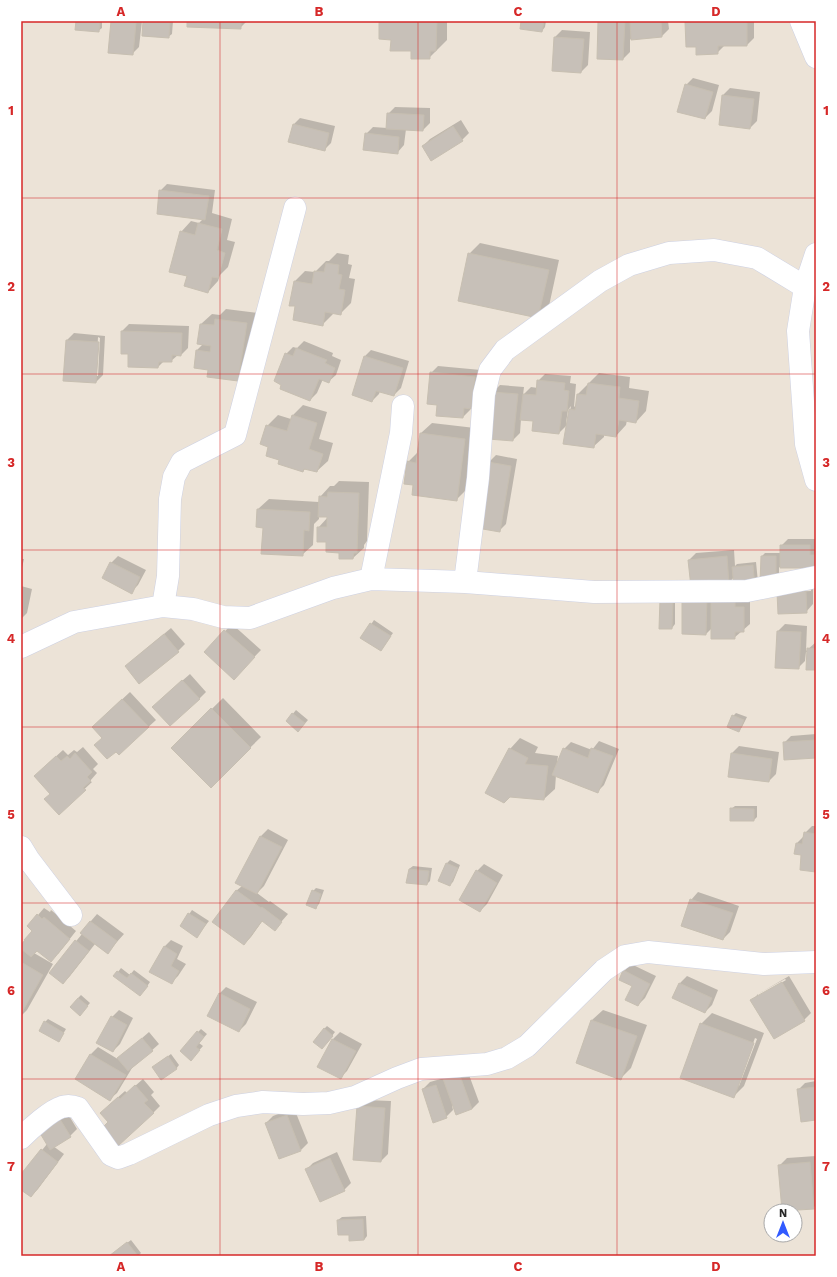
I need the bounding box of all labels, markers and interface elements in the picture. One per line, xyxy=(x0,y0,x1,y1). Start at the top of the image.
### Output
text: A xyxy=(117,4,126,19)
text: B xyxy=(315,4,324,19)
text: C xyxy=(514,4,523,19)
text: D xyxy=(711,4,721,19)
text: 1 xyxy=(8,103,14,118)
text: 1 xyxy=(823,103,829,118)
text: 2 xyxy=(7,279,15,294)
text: 2 xyxy=(822,279,830,294)
text: 3 xyxy=(7,455,15,470)
text: 3 xyxy=(822,455,830,470)
text: 4 xyxy=(7,631,16,646)
text: 4 xyxy=(822,631,831,646)
text: 5 xyxy=(7,807,15,822)
text: 5 xyxy=(822,807,830,822)
text: 6 xyxy=(7,983,15,998)
text: 6 xyxy=(822,983,830,998)
text: 7 xyxy=(7,1159,15,1174)
text: 7 xyxy=(822,1159,830,1174)
north arrow xyxy=(763,1203,803,1243)
text: N xyxy=(779,1207,787,1220)
text: A xyxy=(117,1259,126,1274)
text: B xyxy=(315,1259,324,1274)
text: C xyxy=(514,1259,523,1274)
text: D xyxy=(711,1259,721,1274)

